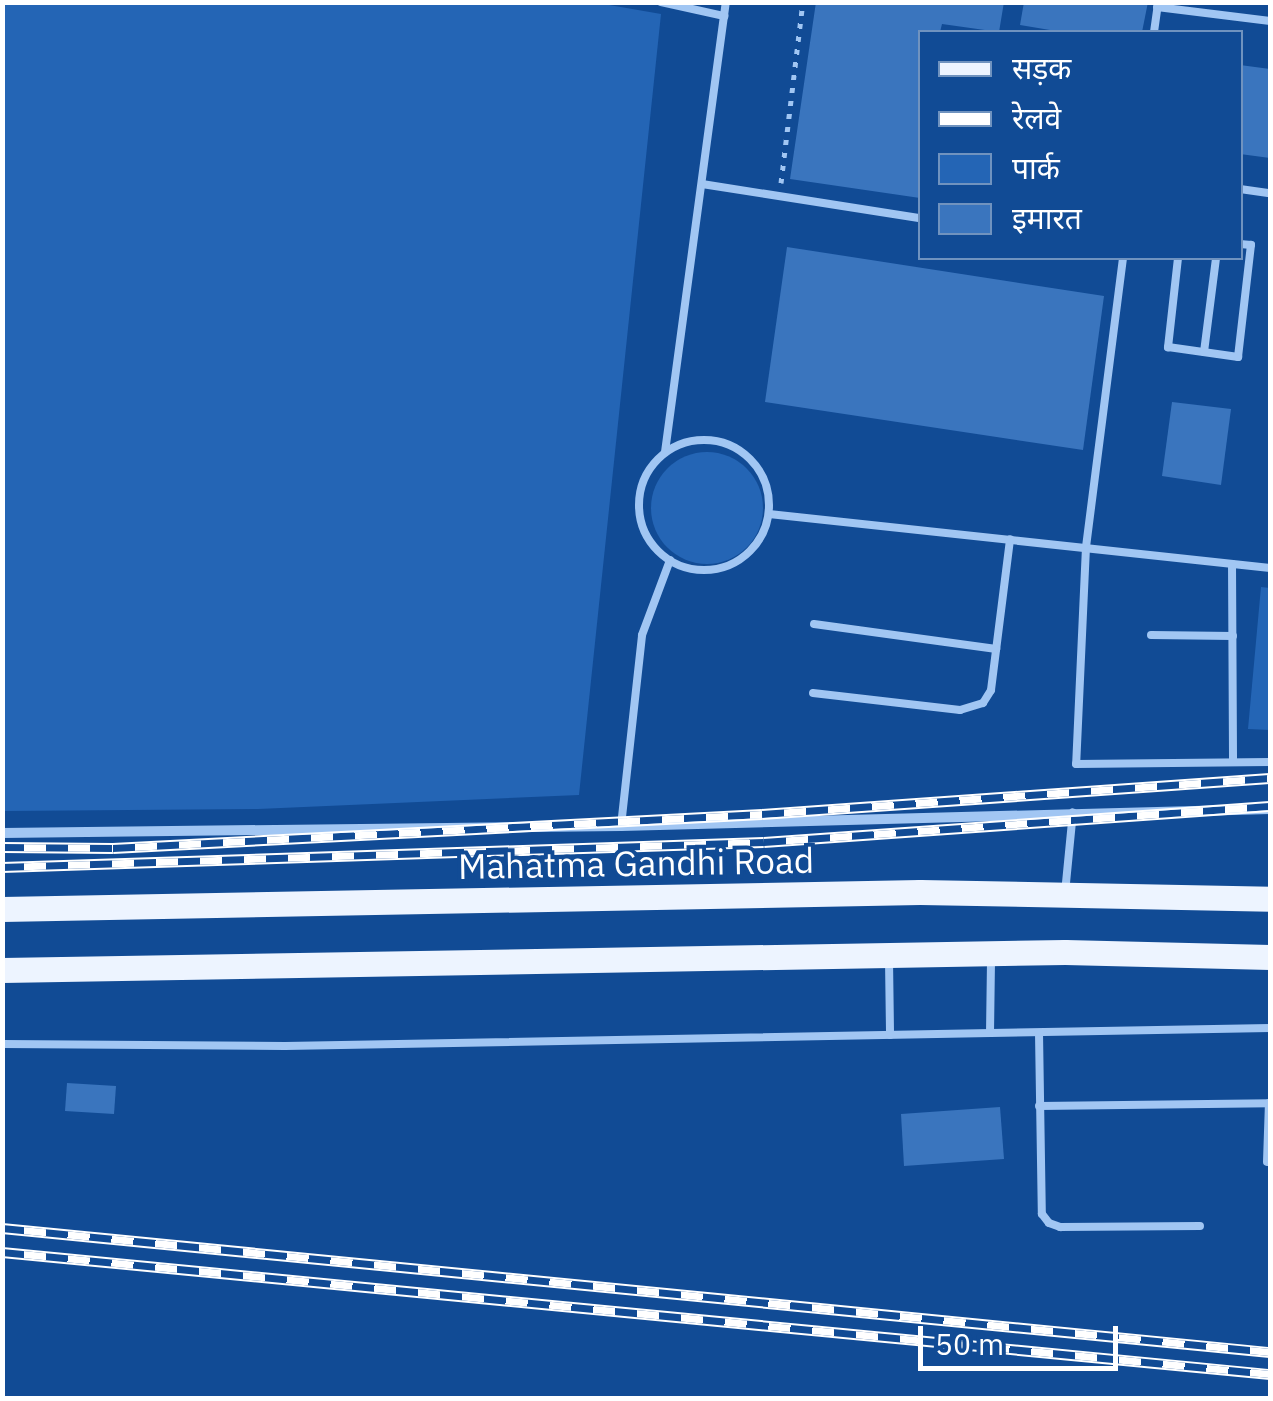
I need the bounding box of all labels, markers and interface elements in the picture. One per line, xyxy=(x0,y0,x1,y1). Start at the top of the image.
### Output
legend xyxy=(918,30,1243,260)
text: सड़क xyxy=(1012,48,1071,87)
text: रेलवे xyxy=(1012,98,1061,137)
text: पार्क xyxy=(1012,148,1060,187)
text: इमारत xyxy=(1012,198,1082,237)
street label: Mahatma Gandhi Road xyxy=(458,839,814,887)
scale bar xyxy=(923,1306,1123,1368)
text: 50 m xyxy=(935,1324,1004,1363)

